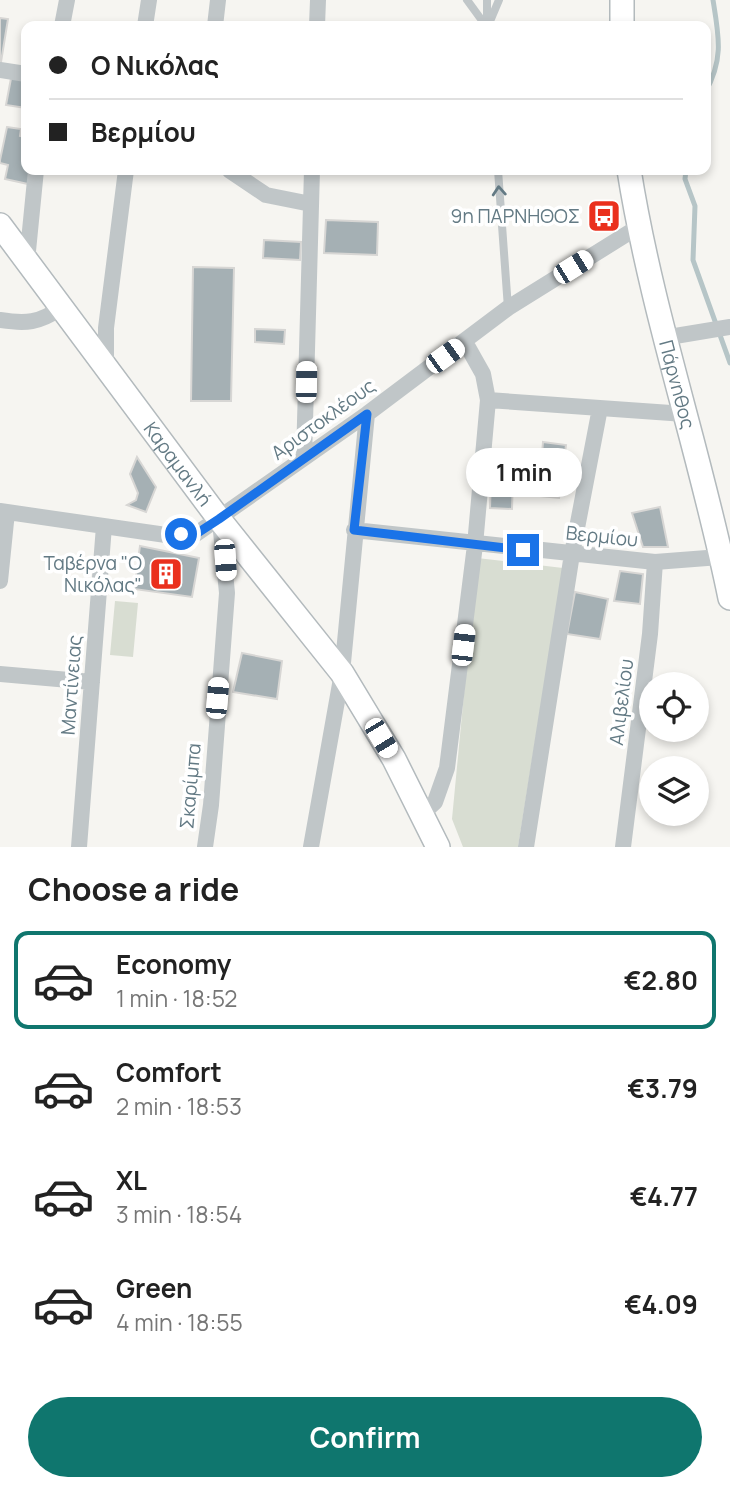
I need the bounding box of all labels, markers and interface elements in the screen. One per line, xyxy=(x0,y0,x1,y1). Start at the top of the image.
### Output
text: Ο Νικόλας xyxy=(91,47,219,83)
text: Βερμίου xyxy=(91,114,196,150)
one-way arrow xyxy=(492,185,507,196)
bus stop icon: 9η ΠΑΡΝΗΘΟΣ xyxy=(585,197,623,235)
place label: 9η ΠΑΡΝΗΘΟΣ xyxy=(451,203,580,229)
car xyxy=(550,247,597,287)
car xyxy=(422,335,469,377)
street label: Πάρνηθος xyxy=(653,337,702,432)
car xyxy=(296,361,317,403)
street label: Αριστοκλέους xyxy=(266,372,380,466)
street label: Καραμανλή xyxy=(138,416,218,511)
callout: 1 min xyxy=(465,448,581,498)
text: 1 min xyxy=(496,456,552,488)
route start xyxy=(165,518,197,550)
street label: Βερμίου xyxy=(565,519,639,553)
route end xyxy=(507,534,539,566)
car xyxy=(214,538,237,582)
place label: Ταβέρνα "Ο Νικόλας" xyxy=(43,550,142,598)
building icon: Ταβέρνα "Ο Νικόλας" xyxy=(147,555,185,593)
car xyxy=(451,623,476,667)
street label: Μαντίνειας xyxy=(55,634,87,736)
street label: Αλιβελίου xyxy=(603,657,639,747)
map controls xyxy=(639,672,709,826)
button: locate xyxy=(639,672,709,742)
car xyxy=(205,676,230,720)
car xyxy=(362,715,401,761)
street label: Σκαρίμπα xyxy=(173,742,207,830)
button: layers xyxy=(639,756,709,826)
text: Choose a ride xyxy=(28,867,239,911)
text: Economy xyxy=(116,946,231,982)
icon: car xyxy=(32,949,95,1012)
text: €2.80 xyxy=(624,962,698,998)
text: 1 min · 18:52 xyxy=(116,982,237,1014)
text: Comfort xyxy=(116,1054,222,1090)
icon: car xyxy=(32,1057,95,1120)
text: €3.79 xyxy=(627,1070,698,1106)
text: 2 min · 18:53 xyxy=(116,1090,242,1122)
text: XL xyxy=(116,1162,147,1198)
icon: car xyxy=(32,1165,95,1228)
text: €4.77 xyxy=(630,1178,698,1214)
text: 3 min · 18:54 xyxy=(116,1198,242,1230)
text: Green xyxy=(116,1270,192,1306)
icon: car xyxy=(32,1273,95,1336)
text: €4.09 xyxy=(624,1286,698,1322)
text: 4 min · 18:55 xyxy=(116,1306,243,1338)
button: Confirm xyxy=(28,1397,702,1477)

